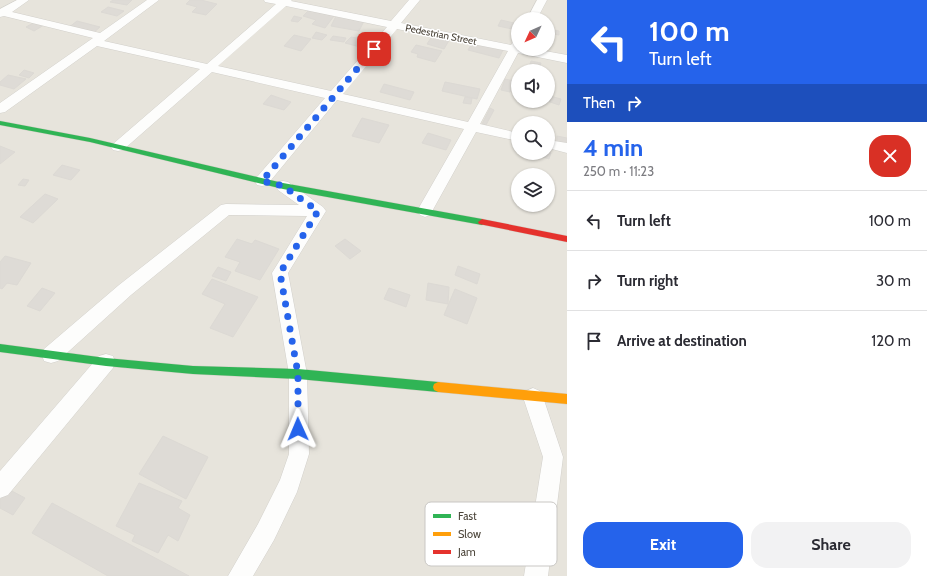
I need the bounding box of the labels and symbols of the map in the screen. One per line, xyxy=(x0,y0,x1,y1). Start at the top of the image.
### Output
north arrow xyxy=(511,12,555,56)
street label: Pedestrian Street xyxy=(404,21,478,48)
pin xyxy=(357,32,391,66)
position arrow xyxy=(277,408,319,450)
legend xyxy=(425,502,557,566)
text: Fast xyxy=(458,509,477,523)
text: Slow xyxy=(458,527,481,541)
text: Jam xyxy=(457,545,476,559)

